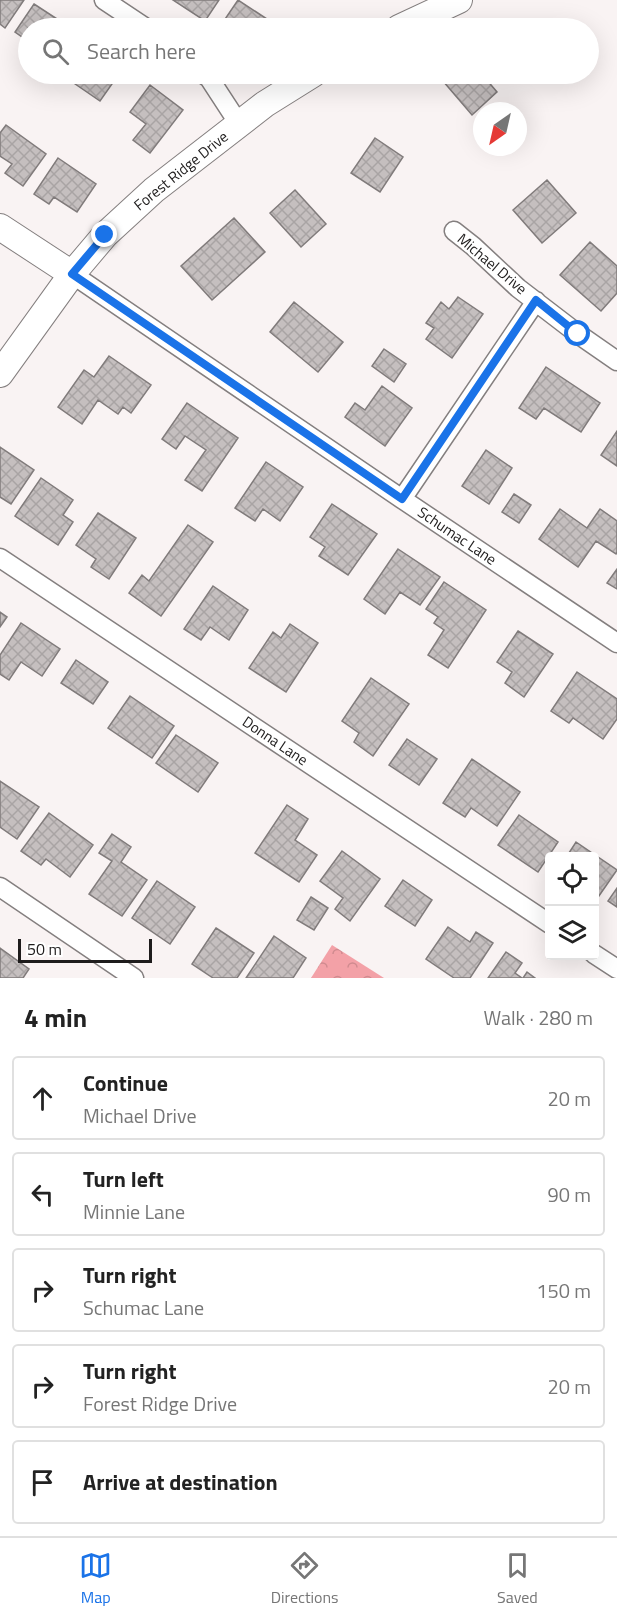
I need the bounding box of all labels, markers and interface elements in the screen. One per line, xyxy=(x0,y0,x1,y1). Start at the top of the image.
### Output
search box xyxy=(18,18,599,84)
text: Search here xyxy=(87,34,196,68)
icon: search xyxy=(39,35,72,68)
north arrow xyxy=(473,102,527,156)
street label: Forest Ridge Drive xyxy=(129,125,233,216)
route end xyxy=(91,221,117,247)
street label: Michael Drive xyxy=(452,227,532,300)
route start xyxy=(564,320,590,346)
street label: Schumac Lane xyxy=(413,501,501,571)
street label: Donna Lane xyxy=(238,710,313,771)
map controls xyxy=(545,852,599,960)
button: locate xyxy=(545,852,599,906)
button: layers xyxy=(545,906,599,960)
scale bar xyxy=(18,936,152,964)
text: 50 m xyxy=(27,937,62,961)
text: 4 min xyxy=(24,998,87,1037)
text: Walk · 280 m xyxy=(484,1002,593,1033)
text: Continue xyxy=(83,1066,168,1100)
icon: ahead xyxy=(26,1082,59,1115)
text: 20 m xyxy=(547,1083,591,1114)
text: Michael Drive xyxy=(83,1100,197,1131)
text: Turn left xyxy=(83,1162,164,1196)
icon: left xyxy=(26,1178,59,1211)
text: 90 m xyxy=(547,1179,591,1210)
text: Minnie Lane xyxy=(83,1196,185,1227)
text: Turn right xyxy=(83,1258,177,1292)
icon: right xyxy=(26,1274,59,1307)
text: 150 m xyxy=(536,1275,591,1306)
text: Schumac Lane xyxy=(83,1292,204,1323)
text: Turn right xyxy=(83,1354,177,1388)
icon: right xyxy=(26,1370,59,1403)
text: 20 m xyxy=(547,1371,591,1402)
text: Forest Ridge Drive xyxy=(83,1388,237,1419)
text: Arrive at destination xyxy=(83,1465,278,1499)
icon: arrive xyxy=(26,1466,59,1499)
tab: Map xyxy=(79,1549,112,1609)
tab: Directions xyxy=(271,1549,339,1609)
tab: Saved xyxy=(497,1549,538,1609)

